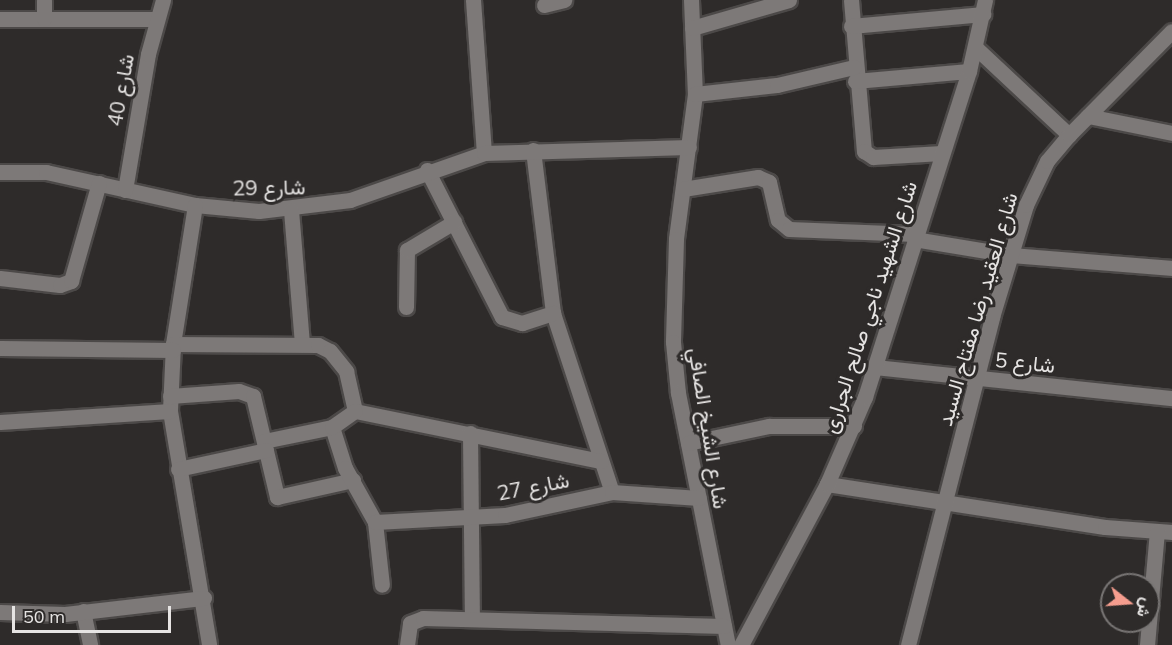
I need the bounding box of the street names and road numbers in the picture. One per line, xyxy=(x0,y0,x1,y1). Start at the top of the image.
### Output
street label: شارع 40 xyxy=(101,52,139,128)
street label: شارع 29 xyxy=(232,174,306,200)
street label: شارع الشهيد ناجي صالح الجرارى xyxy=(816,178,922,436)
street label: شارع العقيد رضا مفتاح السيد xyxy=(932,189,1022,429)
street label: شارع الشيخ الصافي xyxy=(684,346,734,510)
street label: شارع 5 xyxy=(994,346,1056,378)
street label: شارع 27 xyxy=(495,467,571,505)

